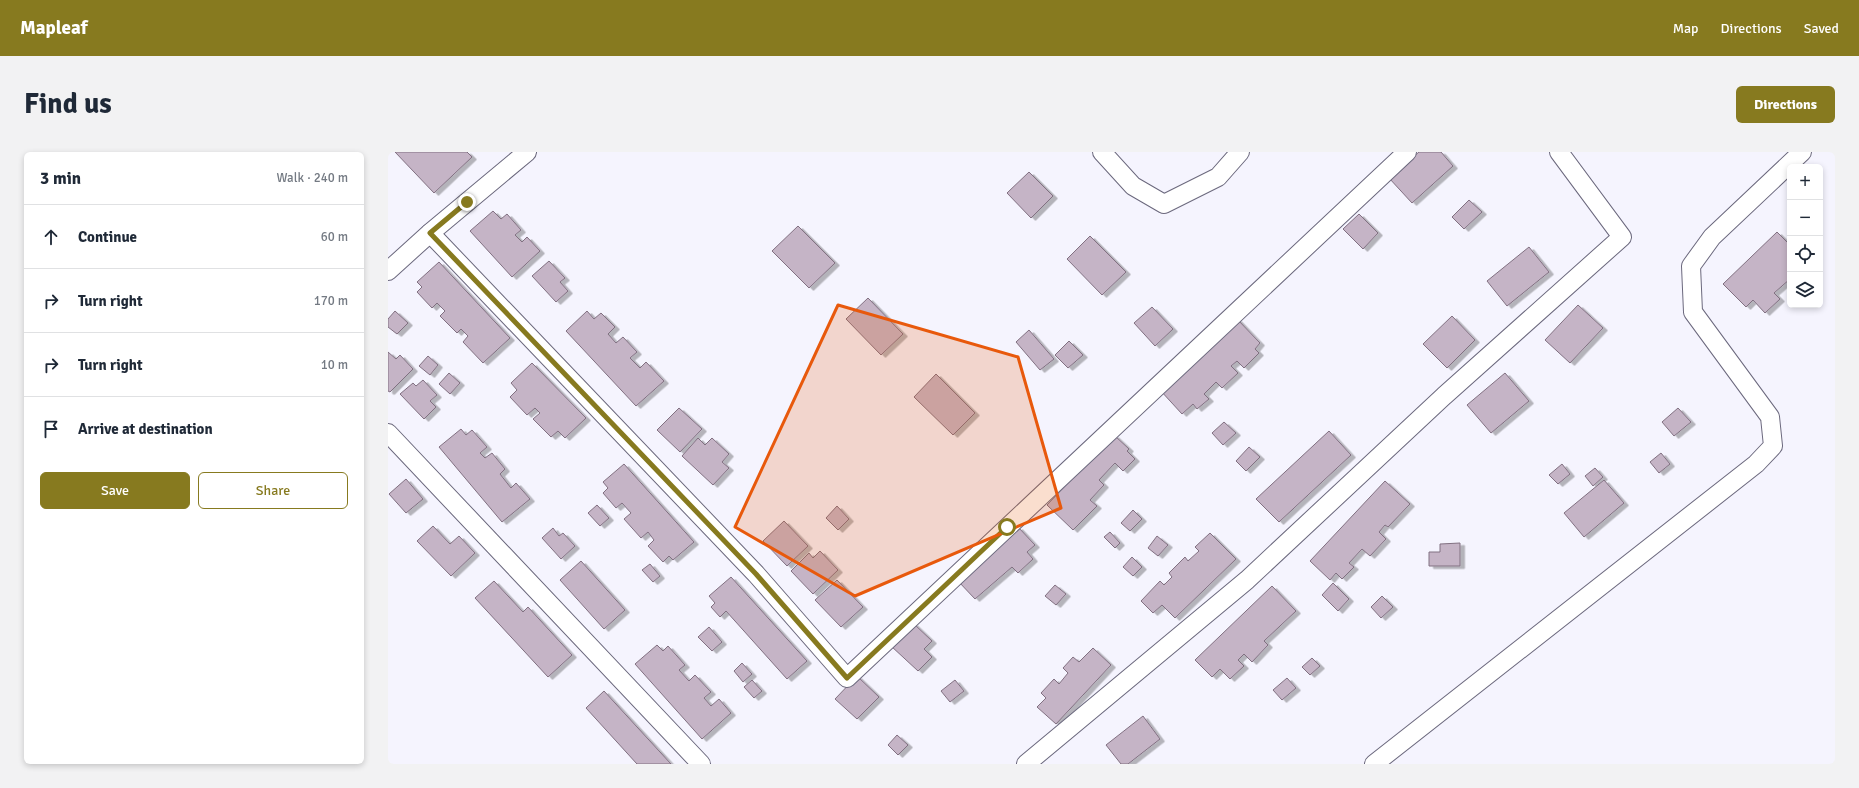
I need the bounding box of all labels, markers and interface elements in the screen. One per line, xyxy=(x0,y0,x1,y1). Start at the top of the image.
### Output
text: Mapleaf xyxy=(20,16,88,40)
text: Map xyxy=(1673,20,1699,37)
text: Directions xyxy=(1721,20,1782,37)
text: Saved xyxy=(1804,20,1839,37)
button: Directions xyxy=(1736,86,1835,123)
text: Find us xyxy=(24,87,112,121)
map controls xyxy=(1787,164,1823,308)
button: + xyxy=(1787,164,1823,200)
text: 3 min xyxy=(40,168,81,189)
text: Walk · 240 m xyxy=(277,170,348,186)
route end xyxy=(458,193,476,211)
button: − xyxy=(1787,200,1823,236)
icon: ahead xyxy=(40,226,62,248)
text: Continue xyxy=(78,228,137,246)
text: 60 m xyxy=(321,229,348,245)
button: locate xyxy=(1787,236,1823,272)
button: layers xyxy=(1787,272,1823,308)
icon: right xyxy=(40,290,62,312)
text: Turn right xyxy=(78,292,143,310)
text: 170 m xyxy=(314,293,348,309)
icon: right xyxy=(40,354,62,376)
text: Turn right xyxy=(78,356,143,374)
text: 10 m xyxy=(321,357,348,373)
icon: arrive xyxy=(40,418,62,440)
text: Arrive at destination xyxy=(78,420,213,438)
button: Save xyxy=(40,472,190,509)
button: Share xyxy=(198,472,348,509)
route start xyxy=(998,518,1016,536)

